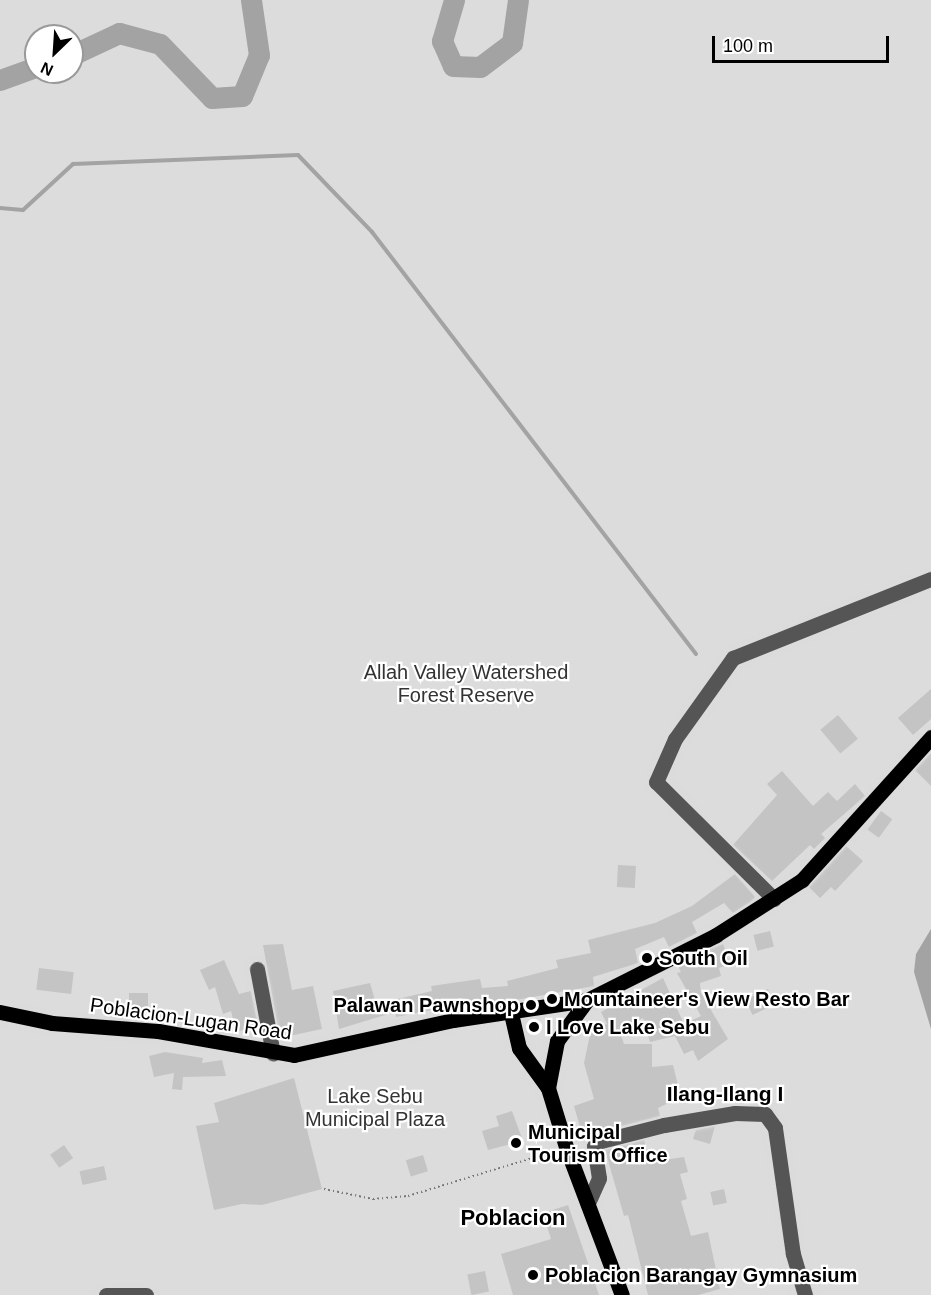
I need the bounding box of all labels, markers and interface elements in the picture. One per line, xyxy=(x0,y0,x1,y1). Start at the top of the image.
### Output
north arrow xyxy=(24,24,84,84)
scale bar xyxy=(715,24,892,62)
text: 100 m xyxy=(723,36,773,56)
text: N xyxy=(38,59,56,79)
park label: Allah Valley Watershed Forest Reserve xyxy=(364,660,568,707)
place label: South Oil xyxy=(659,946,748,970)
marker: South Oil xyxy=(640,951,654,965)
place label: Mountaineer's View Resto Bar xyxy=(564,987,850,1011)
marker: Mountaineer's View Resto Bar xyxy=(545,992,559,1006)
street label: Poblacion-Lugan Road xyxy=(89,993,293,1045)
place label: Palawan Pawnshop xyxy=(333,993,519,1017)
marker: Palawan Pawnshop xyxy=(524,998,538,1012)
place label: I Love Lake Sebu xyxy=(546,1015,709,1039)
marker: I Love Lake Sebu xyxy=(527,1020,541,1034)
district label: Ilang-Ilang I xyxy=(667,1081,783,1107)
park label: Lake Sebu Municipal Plaza xyxy=(305,1085,445,1132)
place label: Municipal Tourism Office xyxy=(528,1120,668,1167)
marker: Municipal Tourism Office xyxy=(509,1136,523,1150)
district label: Poblacion xyxy=(460,1205,566,1231)
place label: Poblacion Barangay Gymnasium xyxy=(545,1263,857,1287)
marker: Poblacion Barangay Gymnasium xyxy=(526,1268,540,1282)

